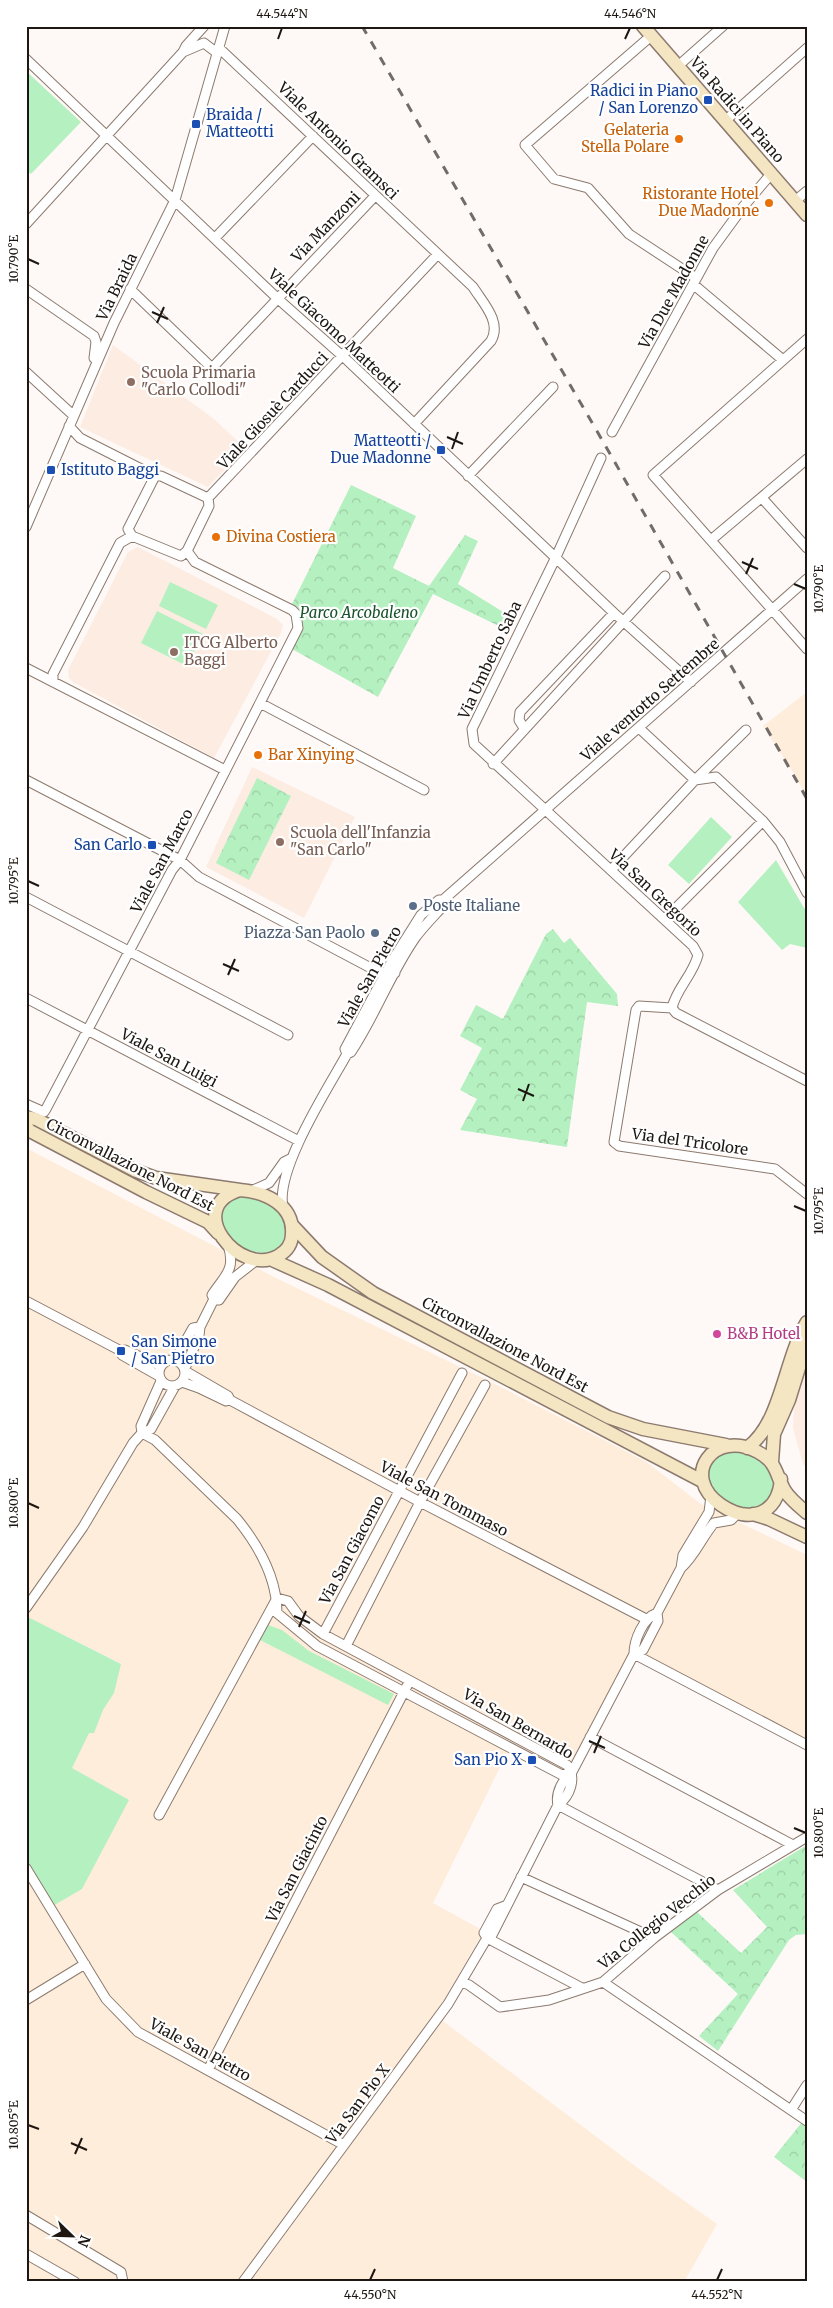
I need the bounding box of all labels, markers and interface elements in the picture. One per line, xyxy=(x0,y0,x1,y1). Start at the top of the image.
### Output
text: 44.544°N xyxy=(256,6,309,21)
text: 44.546°N xyxy=(604,6,657,21)
street label: Via Radici in Piano xyxy=(686,52,789,167)
street label: Viale Antonio Gramsci xyxy=(273,77,403,203)
place label: Radici in Piano / San Lorenzo xyxy=(590,81,698,117)
marker: Radici in Piano / San Lorenzo xyxy=(702,94,714,106)
place label: Braida / Matteotti xyxy=(206,105,274,141)
marker: Braida / Matteotti xyxy=(190,118,202,130)
place label: Gelateria Stella Polare xyxy=(581,120,669,156)
marker: Gelateria Stella Polare xyxy=(673,133,685,145)
place label: Ristorante Hotel Due Madonne xyxy=(642,184,759,220)
street label: Via Manzoni xyxy=(287,187,364,267)
marker: Ristorante Hotel Due Madonne xyxy=(763,197,775,209)
street label: Via Due Madonne xyxy=(634,231,713,353)
text: 10.790°E xyxy=(6,235,21,283)
street label: Via Braida xyxy=(92,250,141,325)
street label: Viale Giacomo Matteotti xyxy=(264,264,404,397)
street label: Viale Giosuè Carducci xyxy=(213,348,332,474)
place label: Scuola Primaria "Carlo Collodi" xyxy=(141,363,256,399)
marker: Scuola Primaria "Carlo Collodi" xyxy=(125,376,137,388)
place label: Matteotti / Due Madonne xyxy=(330,431,431,467)
marker: Matteotti / Due Madonne xyxy=(435,444,447,456)
place label: Istituto Baggi xyxy=(61,460,159,479)
marker: Istituto Baggi xyxy=(45,464,57,476)
place label: Divina Costiera xyxy=(226,527,336,546)
marker: Divina Costiera xyxy=(210,531,222,543)
text: 10.790°E xyxy=(811,565,826,613)
street label: Via Umberto Saba xyxy=(453,598,525,723)
park label: Parco Arcobaleno xyxy=(300,603,418,622)
place label: ITCG Alberto Baggi xyxy=(184,633,278,669)
street label: Viale ventotto Settembre xyxy=(576,634,723,766)
marker: ITCG Alberto Baggi xyxy=(168,646,180,658)
place label: Bar Xinying xyxy=(268,745,354,764)
marker: Bar Xinying xyxy=(252,749,264,761)
street label: Viale San Marco xyxy=(126,805,197,917)
place label: Scuola dell'Infanzia "San Carlo" xyxy=(290,823,431,859)
place label: San Carlo xyxy=(74,835,142,854)
marker: Scuola dell'Infanzia "San Carlo" xyxy=(274,836,286,848)
marker: San Carlo xyxy=(146,839,158,851)
street label: Via San Gregorio xyxy=(604,844,706,941)
text: 10.795°E xyxy=(6,857,21,905)
place label: Poste Italiane xyxy=(423,896,520,915)
marker: Poste Italiane xyxy=(407,900,419,912)
place label: Piazza San Paolo xyxy=(244,923,365,942)
street label: Viale San Pietro xyxy=(333,923,405,1032)
marker: Piazza San Paolo xyxy=(369,927,381,939)
street label: Viale San Luigi xyxy=(117,1024,221,1091)
street label: Circonvallazione Nord Est xyxy=(43,1114,217,1215)
street label: Via del Tricolore xyxy=(630,1124,750,1159)
text: 10.795°E xyxy=(811,1187,826,1235)
street label: Circonvallazione Nord Est xyxy=(419,1293,592,1397)
place label: B&B Hotel xyxy=(727,1324,801,1343)
marker: B&B Hotel xyxy=(711,1328,723,1340)
place label: San Simone / San Pietro xyxy=(131,1332,217,1368)
marker: San Simone / San Pietro xyxy=(115,1345,127,1357)
street label: Viale San Tommaso xyxy=(376,1456,512,1540)
text: 10.800°E xyxy=(6,1477,21,1528)
street label: Via San Giacomo xyxy=(314,1492,388,1608)
street label: Via San Bernardo xyxy=(459,1684,577,1763)
place label: San Pio X xyxy=(454,1750,522,1769)
marker: San Pio X xyxy=(526,1754,538,1766)
text: 10.800°E xyxy=(811,1807,826,1858)
street label: Via San Giacinto xyxy=(261,1812,332,1926)
street label: Via Collegio Vecchio xyxy=(594,1870,719,1974)
street label: Viale San Pietro xyxy=(145,2013,254,2085)
street label: Via San Pio X xyxy=(321,2060,394,2148)
text: 10.805°E xyxy=(6,2100,21,2150)
north arrow xyxy=(48,2210,98,2260)
text: N xyxy=(74,2232,94,2250)
text: 44.550°N xyxy=(344,2287,397,2302)
text: 44.552°N xyxy=(691,2287,743,2302)

